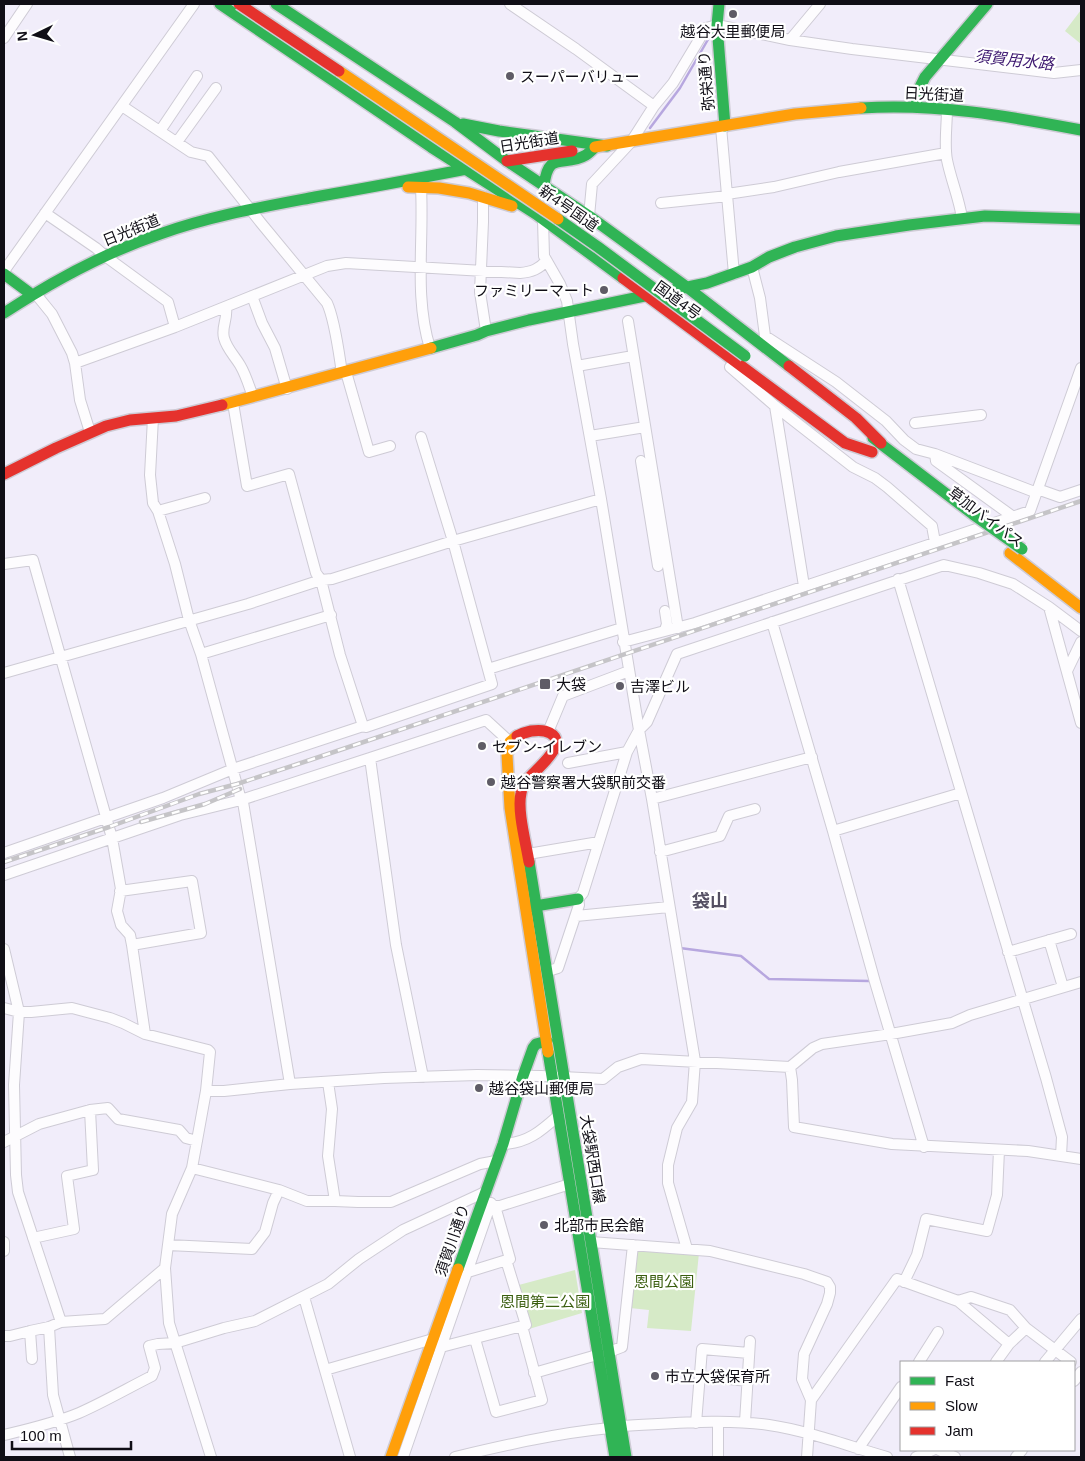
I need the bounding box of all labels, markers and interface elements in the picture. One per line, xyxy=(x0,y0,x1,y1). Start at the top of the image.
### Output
marker: 越谷大里郵便局 xyxy=(727,8,739,20)
north arrow xyxy=(10,10,60,60)
place label: 越谷大里郵便局 xyxy=(679,23,786,40)
text: N xyxy=(14,30,30,42)
water label: 須賀用水路 xyxy=(973,47,1057,73)
street label: 弥栄通り xyxy=(695,50,717,112)
place label: スーパーバリュー xyxy=(520,68,640,85)
marker: スーパーバリュー xyxy=(504,70,516,82)
street label: 日光街道 xyxy=(904,84,964,104)
street label: 日光街道 xyxy=(498,129,560,155)
street label: 新4号国道 xyxy=(536,181,602,235)
street label: 日光街道 xyxy=(100,211,162,249)
street label: 国道4号 xyxy=(651,277,705,323)
place label: ファミリーマート xyxy=(474,282,594,299)
marker: ファミリーマート xyxy=(598,284,610,296)
street label: 草加バイパス xyxy=(945,483,1027,551)
place label: 大袋 xyxy=(556,676,586,693)
marker: 大袋 xyxy=(538,677,552,691)
place label: 吉澤ビル xyxy=(630,678,690,695)
marker: 吉澤ビル xyxy=(614,680,626,692)
place label: セブン-イレブン xyxy=(492,738,602,755)
marker: セブン-イレブン xyxy=(476,740,488,752)
place label: 越谷警察署大袋駅前交番 xyxy=(500,774,666,791)
marker: 越谷警察署大袋駅前交番 xyxy=(485,776,497,788)
district label: 袋山 xyxy=(692,891,728,911)
place label: 越谷袋山郵便局 xyxy=(488,1080,594,1097)
marker: 越谷袋山郵便局 xyxy=(473,1082,485,1094)
street label: 大袋駅西口線 xyxy=(578,1113,608,1205)
street label: 須賀川通り xyxy=(432,1202,472,1278)
place label: 北部市民会館 xyxy=(554,1217,644,1234)
marker: 北部市民会館 xyxy=(538,1219,550,1231)
park label: 恩間公園 xyxy=(634,1273,694,1290)
park label: 恩間第二公園 xyxy=(500,1293,590,1310)
legend xyxy=(900,1361,1075,1451)
place label: 市立大袋保育所 xyxy=(665,1368,770,1385)
marker: 市立大袋保育所 xyxy=(649,1370,661,1382)
text: Fast xyxy=(945,1372,975,1389)
text: Slow xyxy=(945,1397,978,1414)
scale bar xyxy=(12,1418,131,1450)
text: Jam xyxy=(945,1422,973,1439)
text: 100 m xyxy=(20,1427,62,1444)

